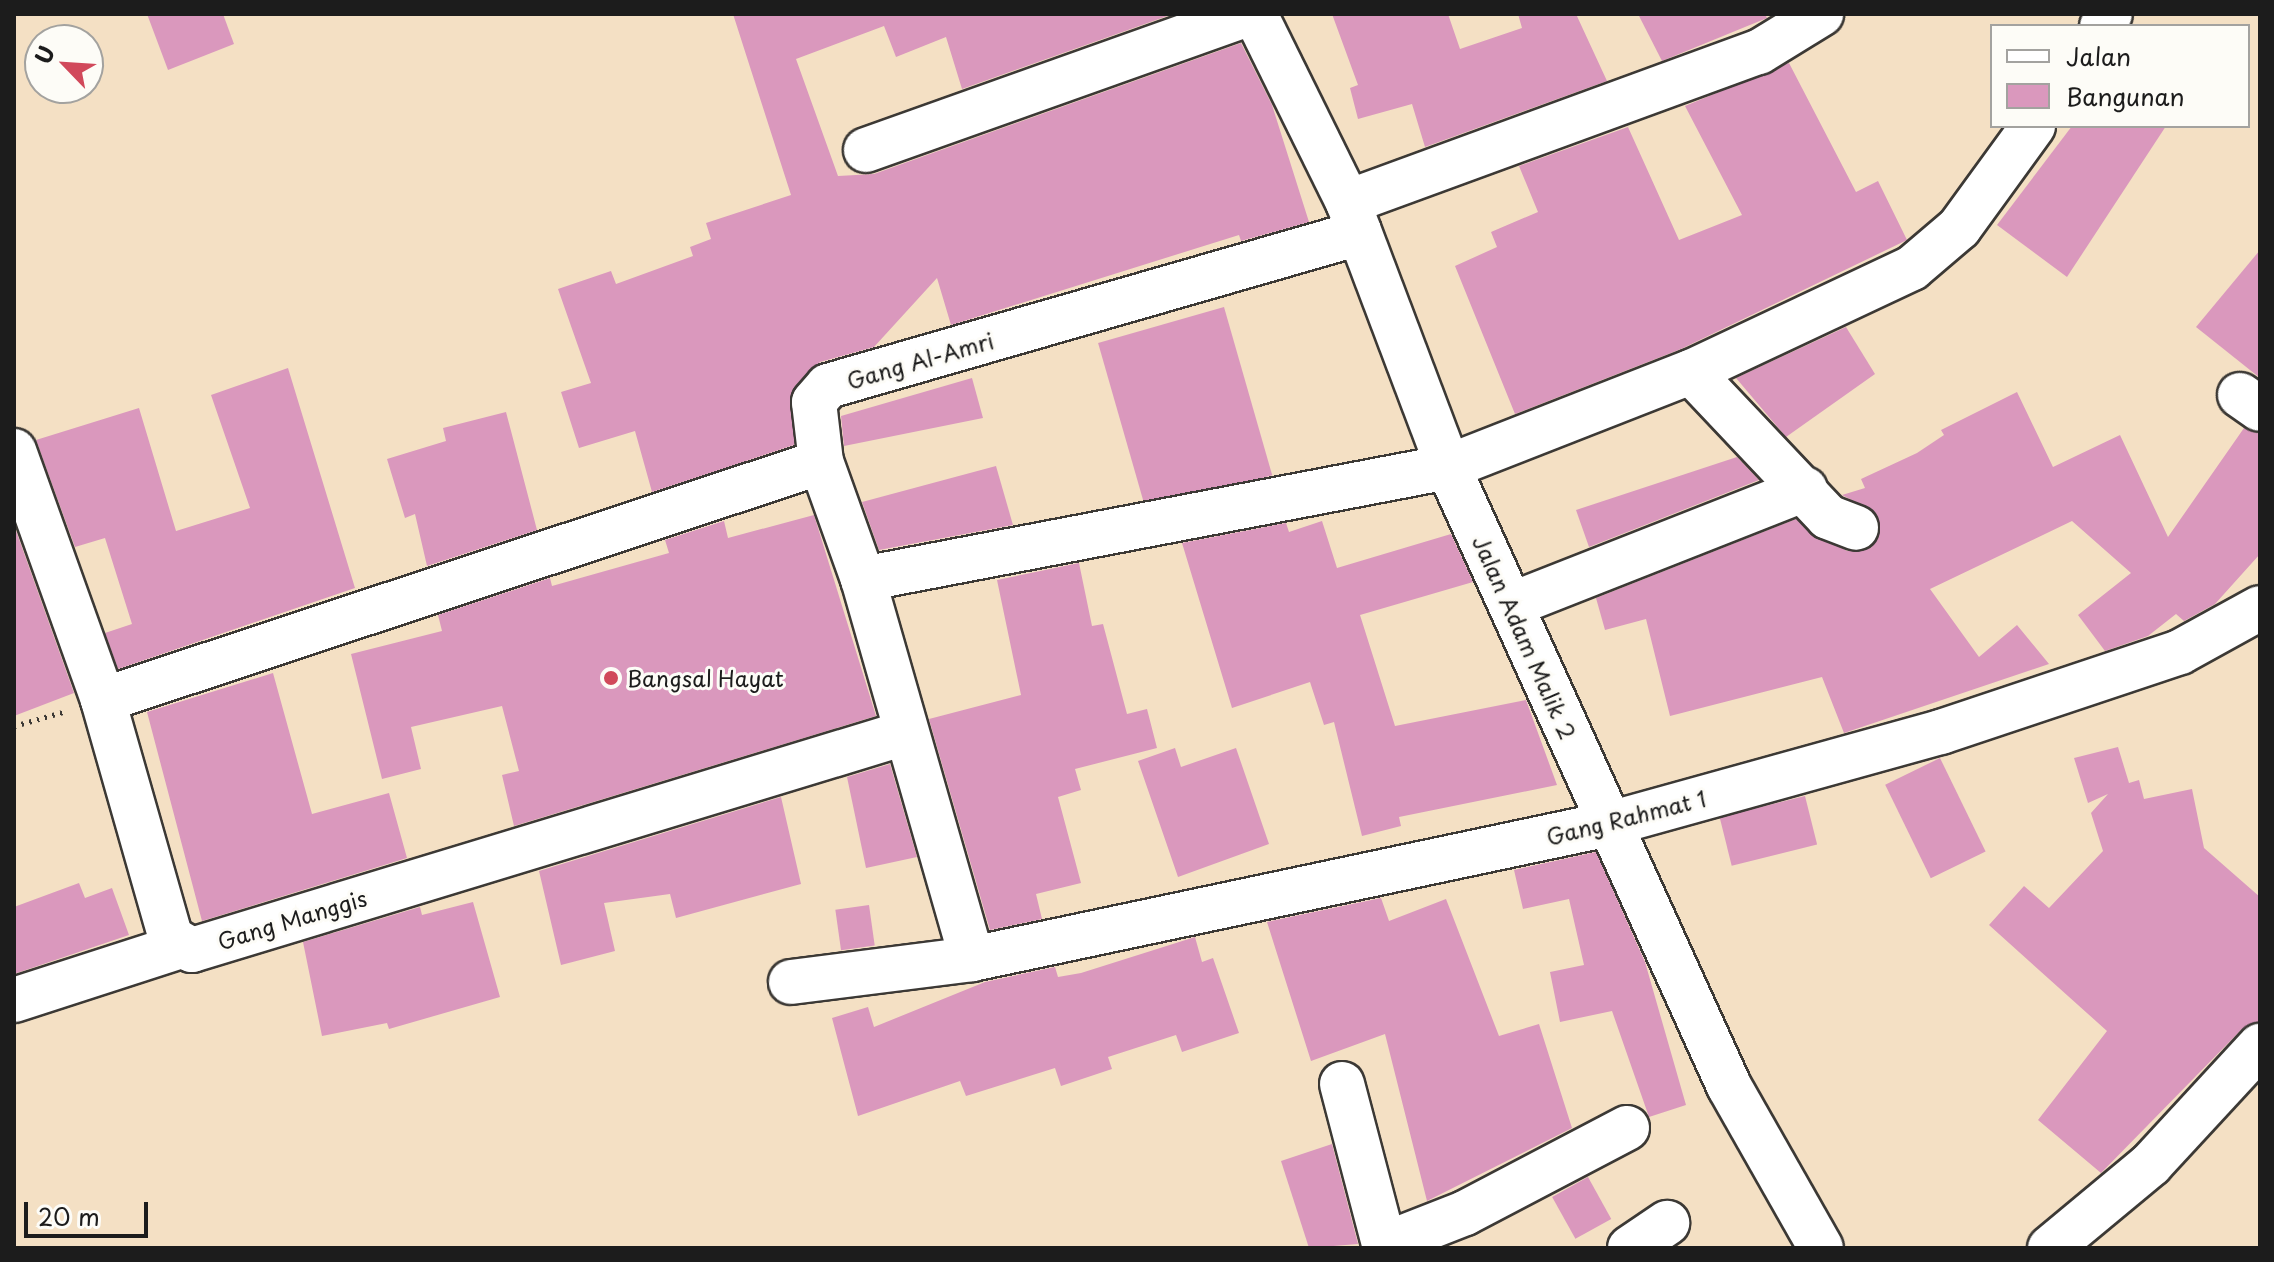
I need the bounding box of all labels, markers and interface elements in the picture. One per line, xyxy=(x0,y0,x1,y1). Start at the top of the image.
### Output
north arrow xyxy=(24,24,104,104)
legend xyxy=(1990,24,2250,128)
text: Jalan xyxy=(2066,38,2131,74)
text: U xyxy=(25,40,62,69)
text: Bangunan xyxy=(2066,78,2185,114)
street label: Gang Al-Amri xyxy=(844,327,996,393)
street label: Jalan Adam Malik 2 xyxy=(1468,531,1582,743)
place label: Bangsal Hayat xyxy=(627,665,785,691)
marker: Bangsal Hayat xyxy=(602,669,620,687)
street label: Gang Rahmat 1 xyxy=(1542,784,1710,850)
street label: Gang Manggis xyxy=(214,884,370,954)
scale bar xyxy=(28,1186,152,1236)
text: 20 m xyxy=(38,1198,100,1234)

